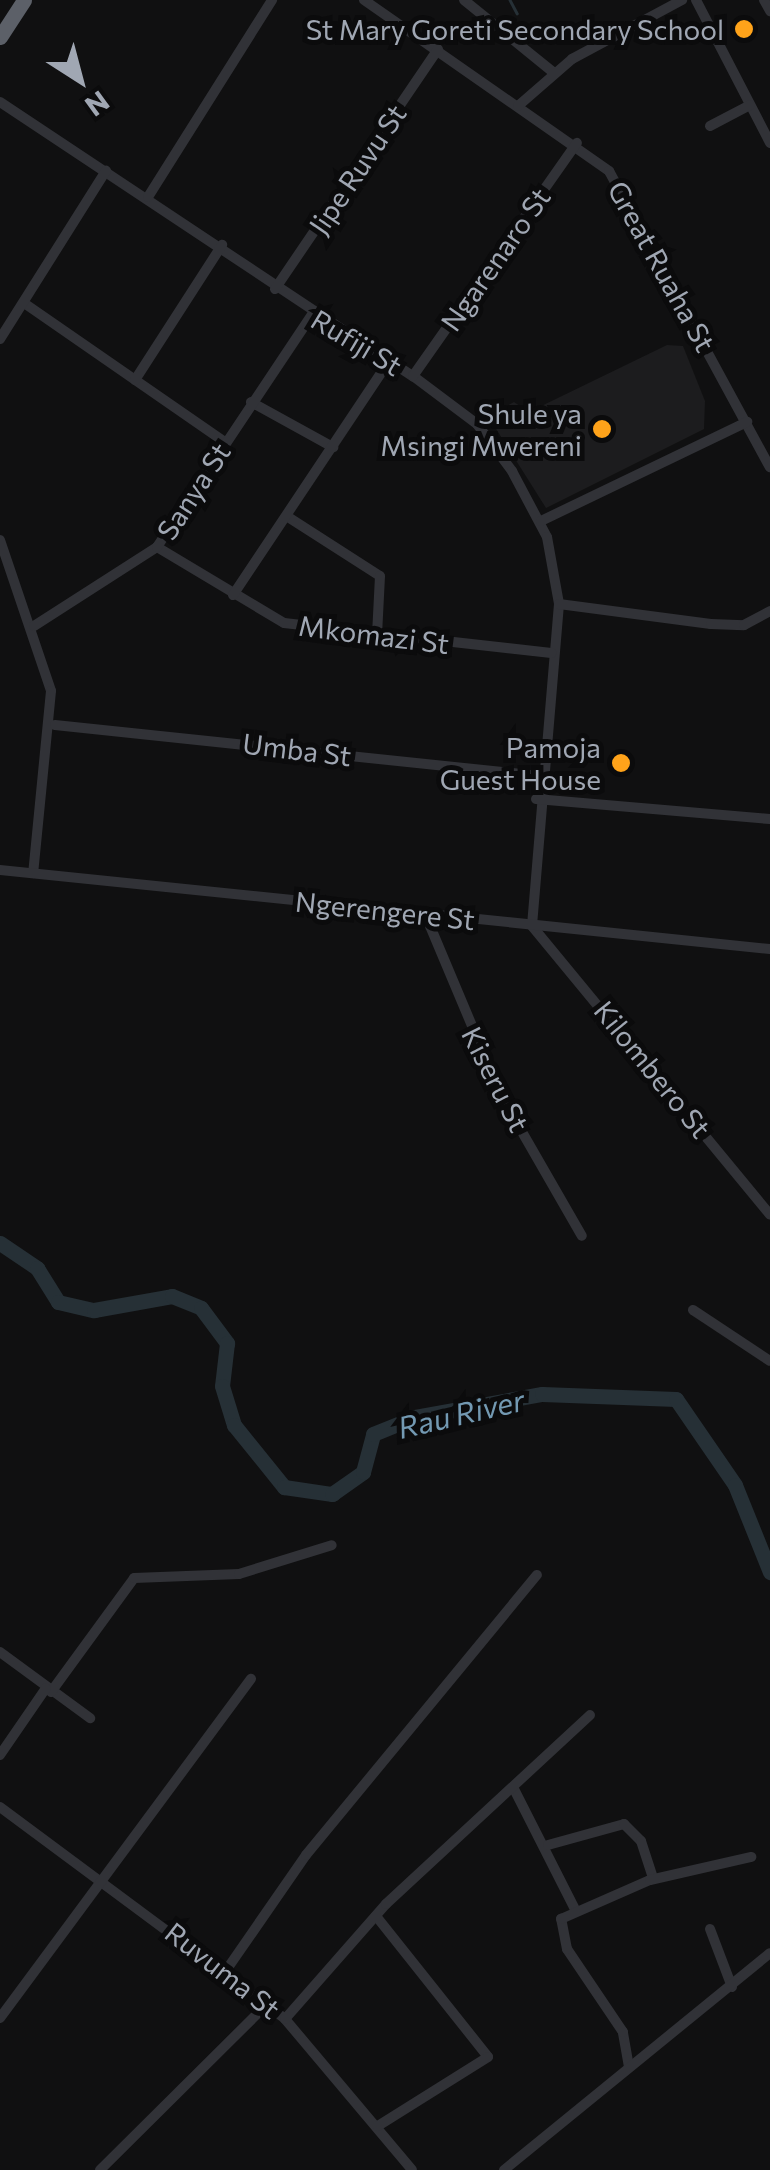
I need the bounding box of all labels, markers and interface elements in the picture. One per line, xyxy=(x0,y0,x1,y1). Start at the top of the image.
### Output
place label: St Mary Goreti Secondary School xyxy=(306,12,724,46)
marker: St Mary Goreti Secondary School xyxy=(733,18,755,40)
north arrow xyxy=(30,30,130,130)
text: N xyxy=(79,84,116,124)
street label: Jipe Ruvu St xyxy=(301,98,413,240)
street label: Great Ruaha St xyxy=(601,175,723,357)
street label: Ngarenaro St xyxy=(433,181,557,337)
street label: Rufiji St xyxy=(306,302,408,382)
place label: Shule ya Msingi Mwereni xyxy=(380,396,582,462)
marker: Shule ya Msingi Mwereni xyxy=(591,418,613,440)
street label: Sanya St xyxy=(149,436,237,546)
street label: Mkomazi St xyxy=(297,608,451,660)
street label: Umba St xyxy=(241,726,353,772)
place label: Pamoja Guest House xyxy=(440,730,601,796)
marker: Pamoja Guest House xyxy=(610,752,632,774)
street label: Ngerengere St xyxy=(294,884,476,936)
street label: Kilombero St xyxy=(588,994,718,1144)
street label: Kiseru St xyxy=(455,1021,537,1137)
water label: Rau River xyxy=(394,1381,528,1445)
street label: Ruvuma St xyxy=(159,1915,287,2025)

